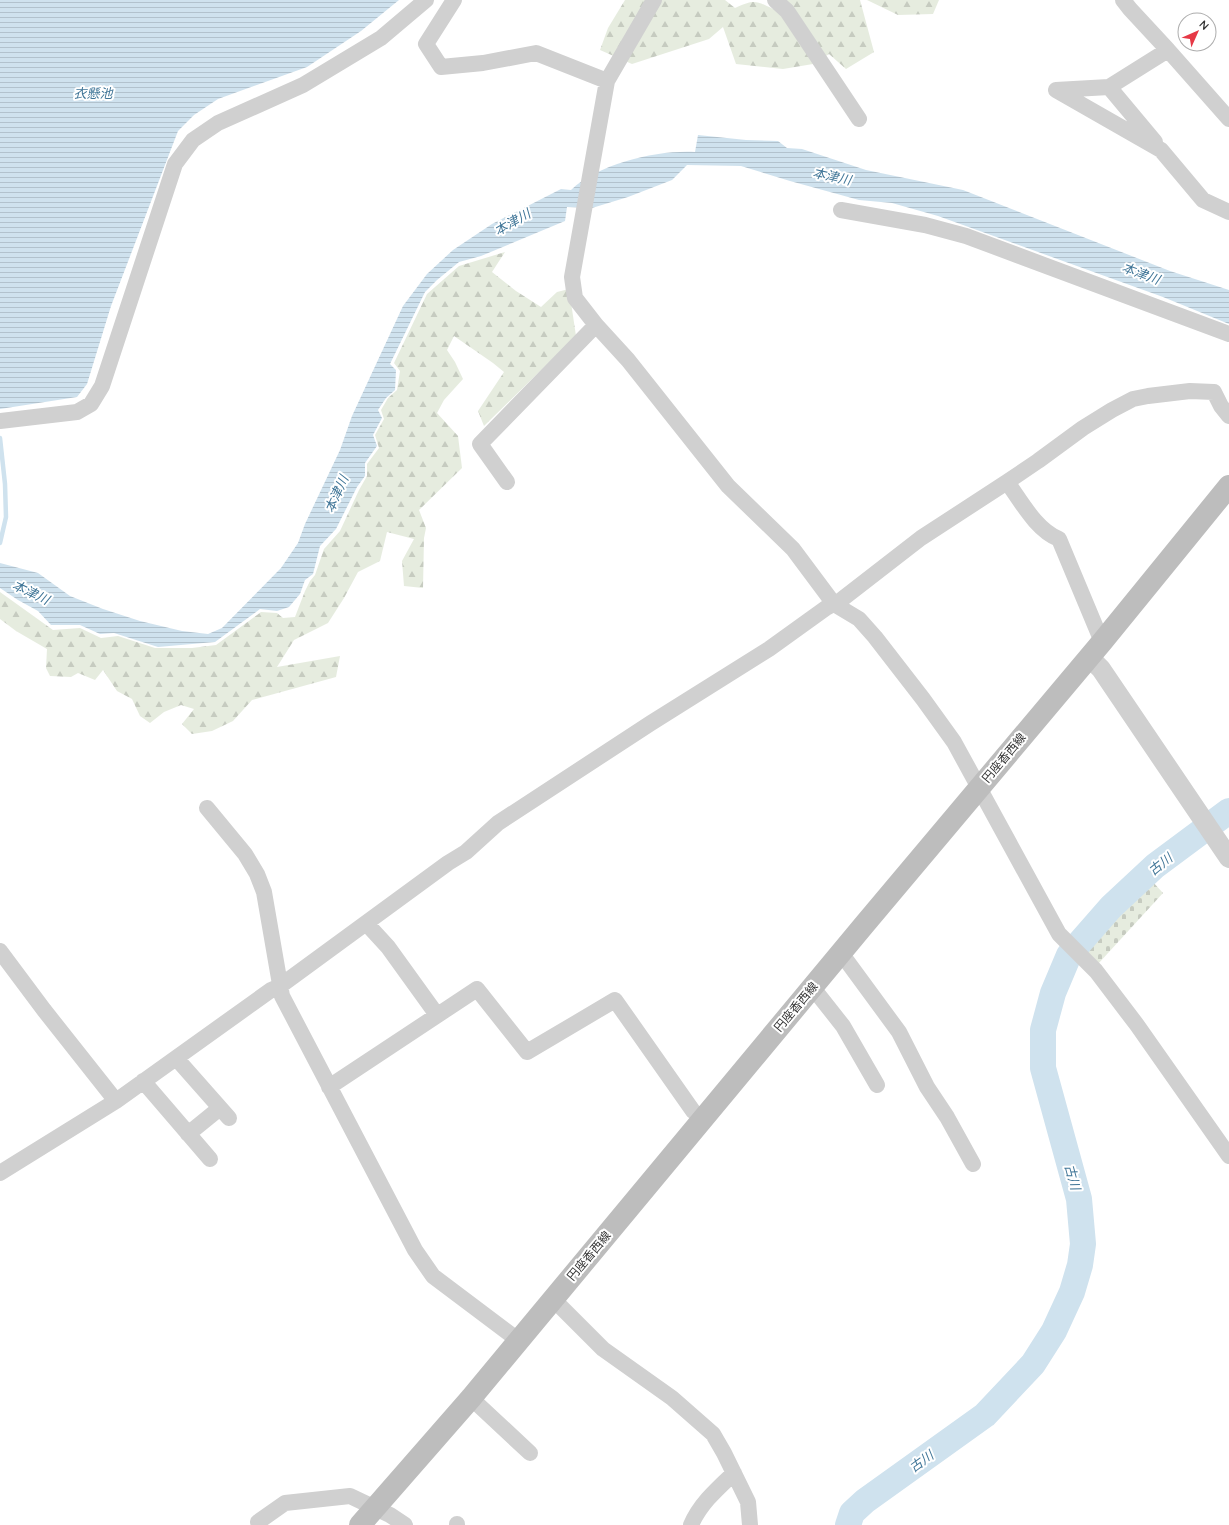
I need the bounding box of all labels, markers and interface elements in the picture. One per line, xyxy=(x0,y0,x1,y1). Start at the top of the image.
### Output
north arrow xyxy=(1177,12,1217,52)
text: N xyxy=(1196,17,1212,33)
water label: 衣懸池 xyxy=(73,85,114,101)
water label: 本津川 xyxy=(811,164,855,188)
water label: 本津川 xyxy=(491,204,535,239)
water label: 本津川 xyxy=(1120,259,1164,288)
water label: 本津川 xyxy=(321,471,352,515)
water label: 本津川 xyxy=(10,577,54,608)
street label: 円座香西線 xyxy=(979,730,1029,785)
water label: 古川 xyxy=(1145,848,1177,878)
street label: 円座香西線 xyxy=(771,979,821,1034)
water label: 古川 xyxy=(1062,1162,1085,1194)
street label: 円座香西線 xyxy=(564,1228,614,1283)
water label: 古川 xyxy=(906,1446,938,1475)

